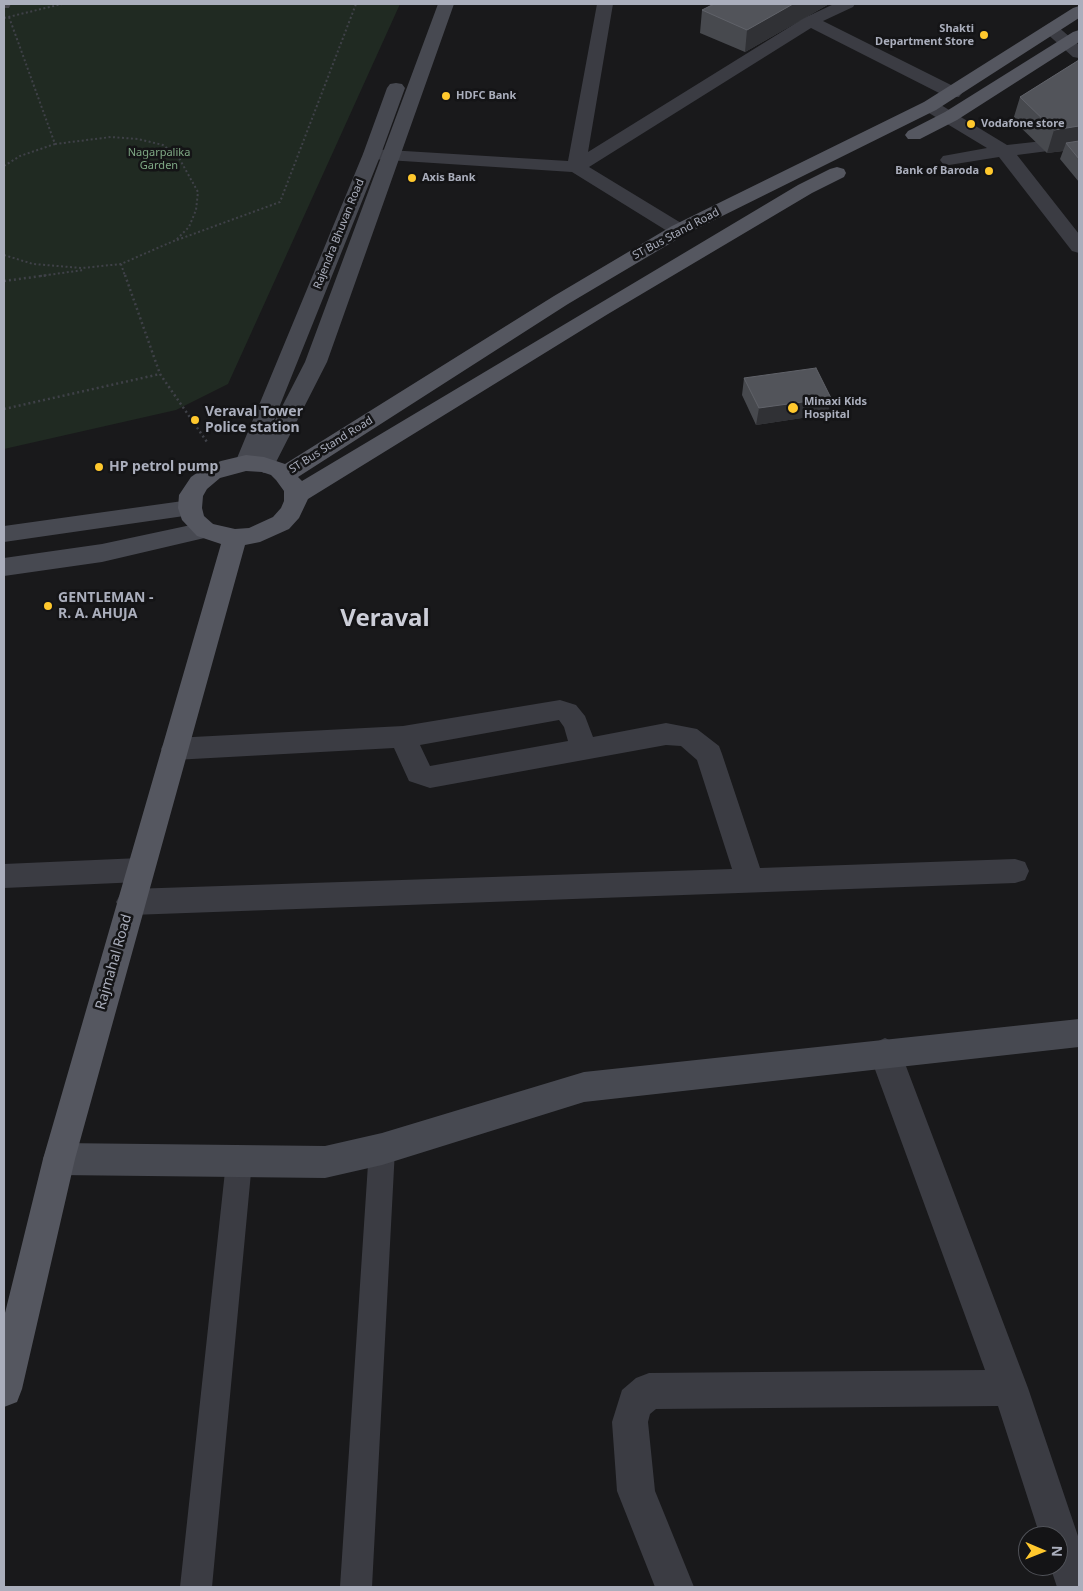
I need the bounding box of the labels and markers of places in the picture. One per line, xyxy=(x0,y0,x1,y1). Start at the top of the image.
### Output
place label: Shakti Department Store xyxy=(875,22,974,48)
marker: Shakti Department Store xyxy=(978,29,990,41)
place label: HDFC Bank xyxy=(456,89,516,103)
marker: HDFC Bank xyxy=(440,90,452,102)
place label: Vodafone store xyxy=(981,117,1064,131)
marker: Vodafone store xyxy=(965,118,977,130)
place label: Bank of Baroda xyxy=(895,164,979,178)
marker: Bank of Baroda xyxy=(983,165,995,177)
place label: Axis Bank xyxy=(422,171,476,185)
marker: Axis Bank xyxy=(406,172,418,184)
place label: Minaxi Kids Hospital xyxy=(804,395,867,421)
marker: Minaxi Kids Hospital xyxy=(786,401,800,415)
place label: Veraval Tower Police station xyxy=(205,404,303,437)
marker: Veraval Tower Police station xyxy=(189,414,201,426)
place label: HP petrol pump xyxy=(109,459,218,475)
marker: HP petrol pump xyxy=(93,461,105,473)
place label: GENTLEMAN - R. A. AHUJA xyxy=(58,590,153,622)
marker: GENTLEMAN - R. A. AHUJA xyxy=(42,600,54,612)

